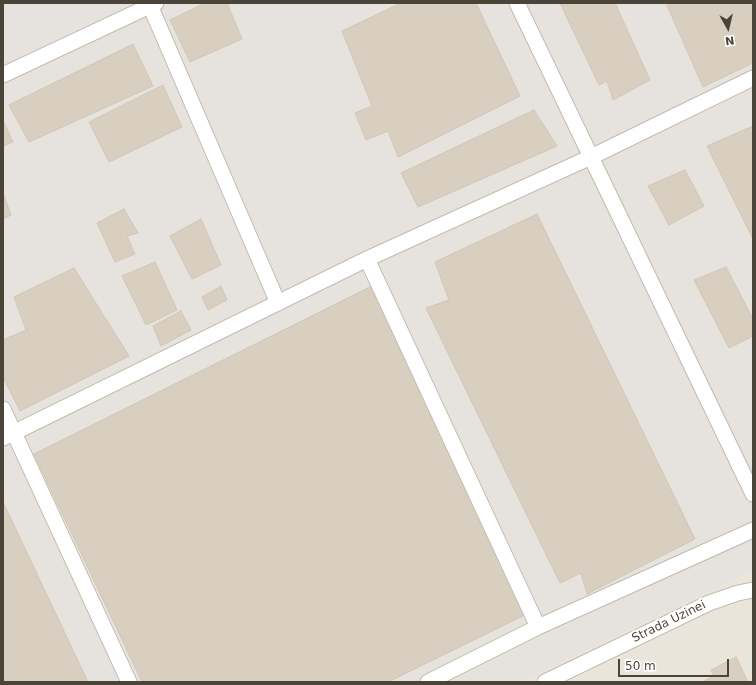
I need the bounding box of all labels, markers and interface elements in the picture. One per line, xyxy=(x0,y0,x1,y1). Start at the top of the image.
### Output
north arrow xyxy=(708,8,748,48)
text: N xyxy=(724,33,735,47)
street label: Strada Uzinei xyxy=(630,598,708,646)
scale bar xyxy=(620,651,731,677)
text: 50 m xyxy=(625,659,656,673)

